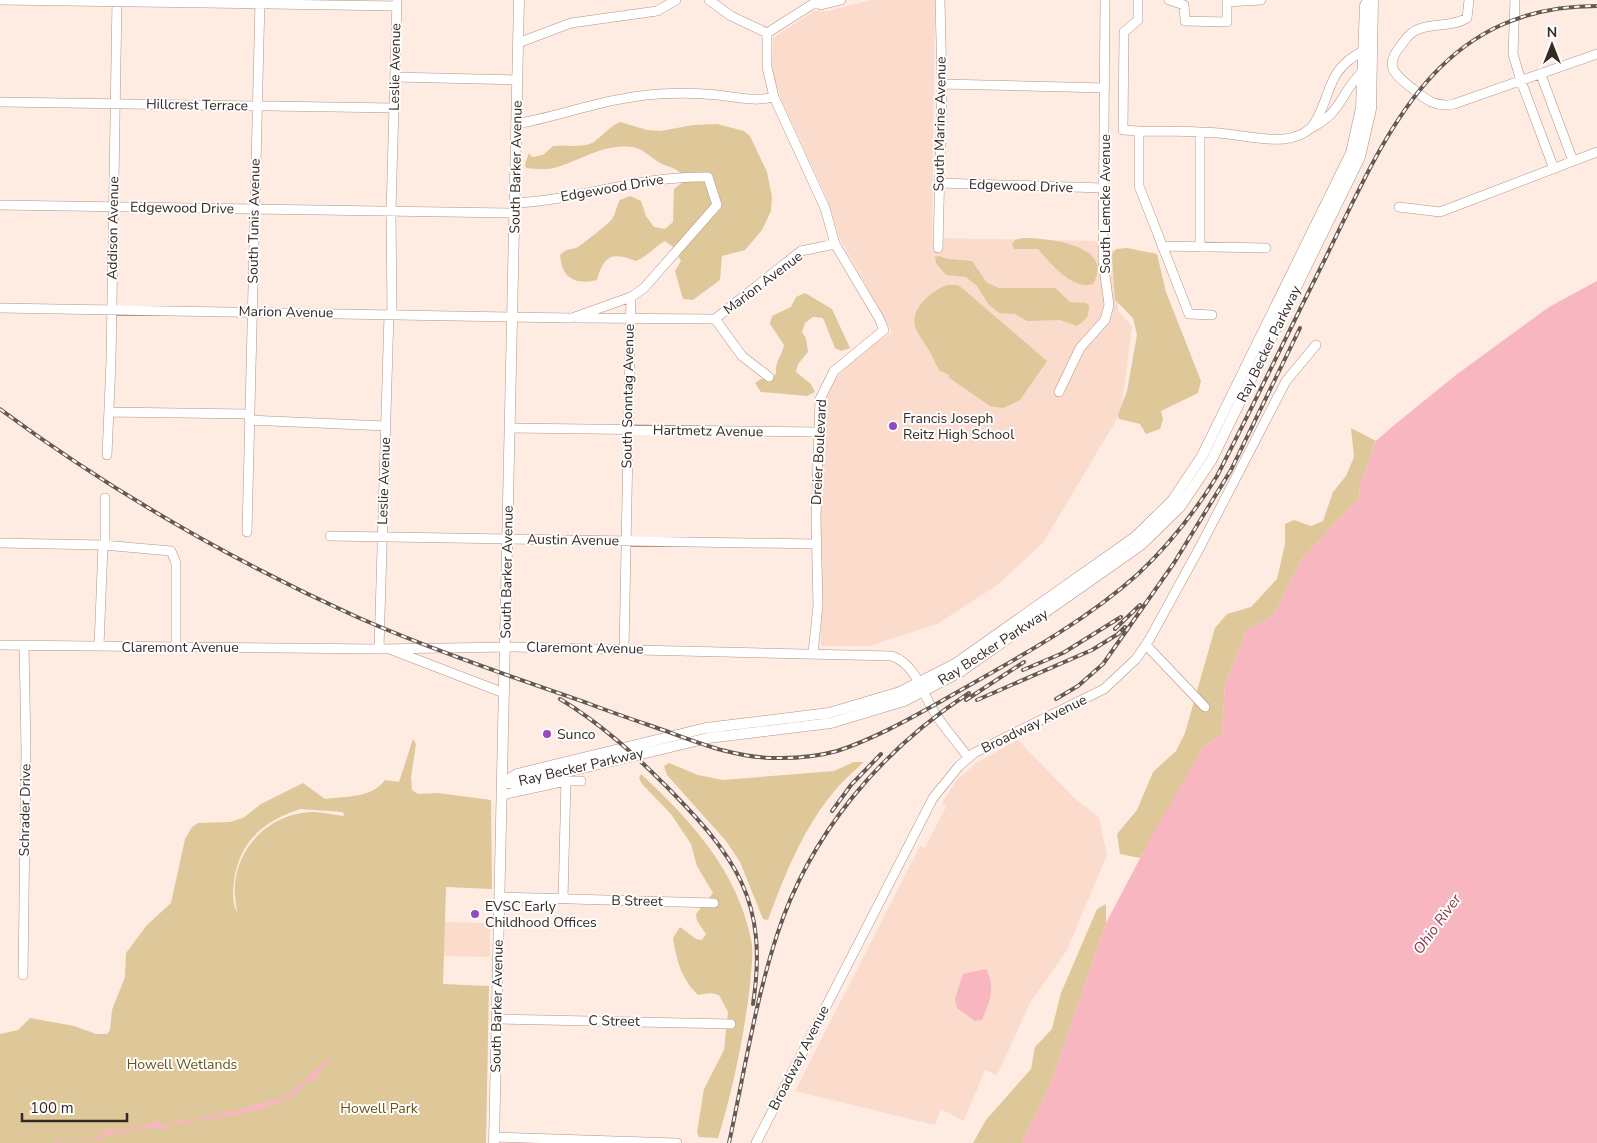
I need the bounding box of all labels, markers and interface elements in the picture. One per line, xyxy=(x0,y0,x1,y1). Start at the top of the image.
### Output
north arrow xyxy=(1527,20,1577,70)
street label: Leslie Avenue xyxy=(385,23,405,111)
text: N xyxy=(1547,23,1557,42)
street label: South Marine Avenue xyxy=(929,56,951,192)
street label: Hillcrest Terrace xyxy=(146,95,248,115)
street label: South Barker Avenue xyxy=(505,100,527,234)
street label: South Lemcke Avenue xyxy=(1096,134,1115,274)
street label: South Tunis Avenue xyxy=(243,158,265,284)
street label: Edgewood Drive xyxy=(559,170,665,206)
street label: Edgewood Drive xyxy=(969,175,1073,197)
street label: Addison Avenue xyxy=(103,176,123,280)
street label: Edgewood Drive xyxy=(130,198,234,218)
street label: Marion Avenue xyxy=(719,247,807,319)
street label: Ray Becker Parkway xyxy=(1232,282,1306,406)
street label: Marion Avenue xyxy=(239,302,333,322)
street label: South Sonntag Avenue xyxy=(617,323,639,469)
street label: Dreier Boulevard xyxy=(807,398,831,506)
place label: Francis Joseph Reitz High School xyxy=(903,409,1015,444)
marker: Francis Joseph Reitz High School xyxy=(887,420,899,432)
street label: Hartmetz Avenue xyxy=(653,421,763,441)
street label: Leslie Avenue xyxy=(373,437,395,525)
street label: South Barker Avenue xyxy=(496,505,518,639)
street label: Austin Avenue xyxy=(527,530,619,550)
street label: Ray Becker Parkway xyxy=(934,604,1052,690)
street label: Claremont Avenue xyxy=(526,637,644,659)
street label: Claremont Avenue xyxy=(121,638,239,657)
street label: Broadway Avenue xyxy=(978,690,1090,758)
place label: Sunco xyxy=(557,725,596,744)
marker: Sunco xyxy=(541,728,553,740)
street label: Ray Becker Parkway xyxy=(517,743,646,791)
street label: Schrader Drive xyxy=(15,763,35,857)
water label: Ohio River xyxy=(1408,889,1466,958)
street label: B Street xyxy=(611,891,663,911)
place label: EVSC Early Childhood Offices xyxy=(485,897,597,932)
marker: EVSC Early Childhood Offices xyxy=(469,908,481,920)
street label: South Barker Avenue xyxy=(486,939,508,1073)
street label: Broadway Avenue xyxy=(764,1002,834,1114)
street label: C Street xyxy=(588,1011,640,1031)
park label: Howell Wetlands xyxy=(127,1055,238,1074)
scale bar xyxy=(22,1090,128,1122)
text: 100 m xyxy=(30,1098,74,1118)
park label: Howell Park xyxy=(340,1099,419,1118)

